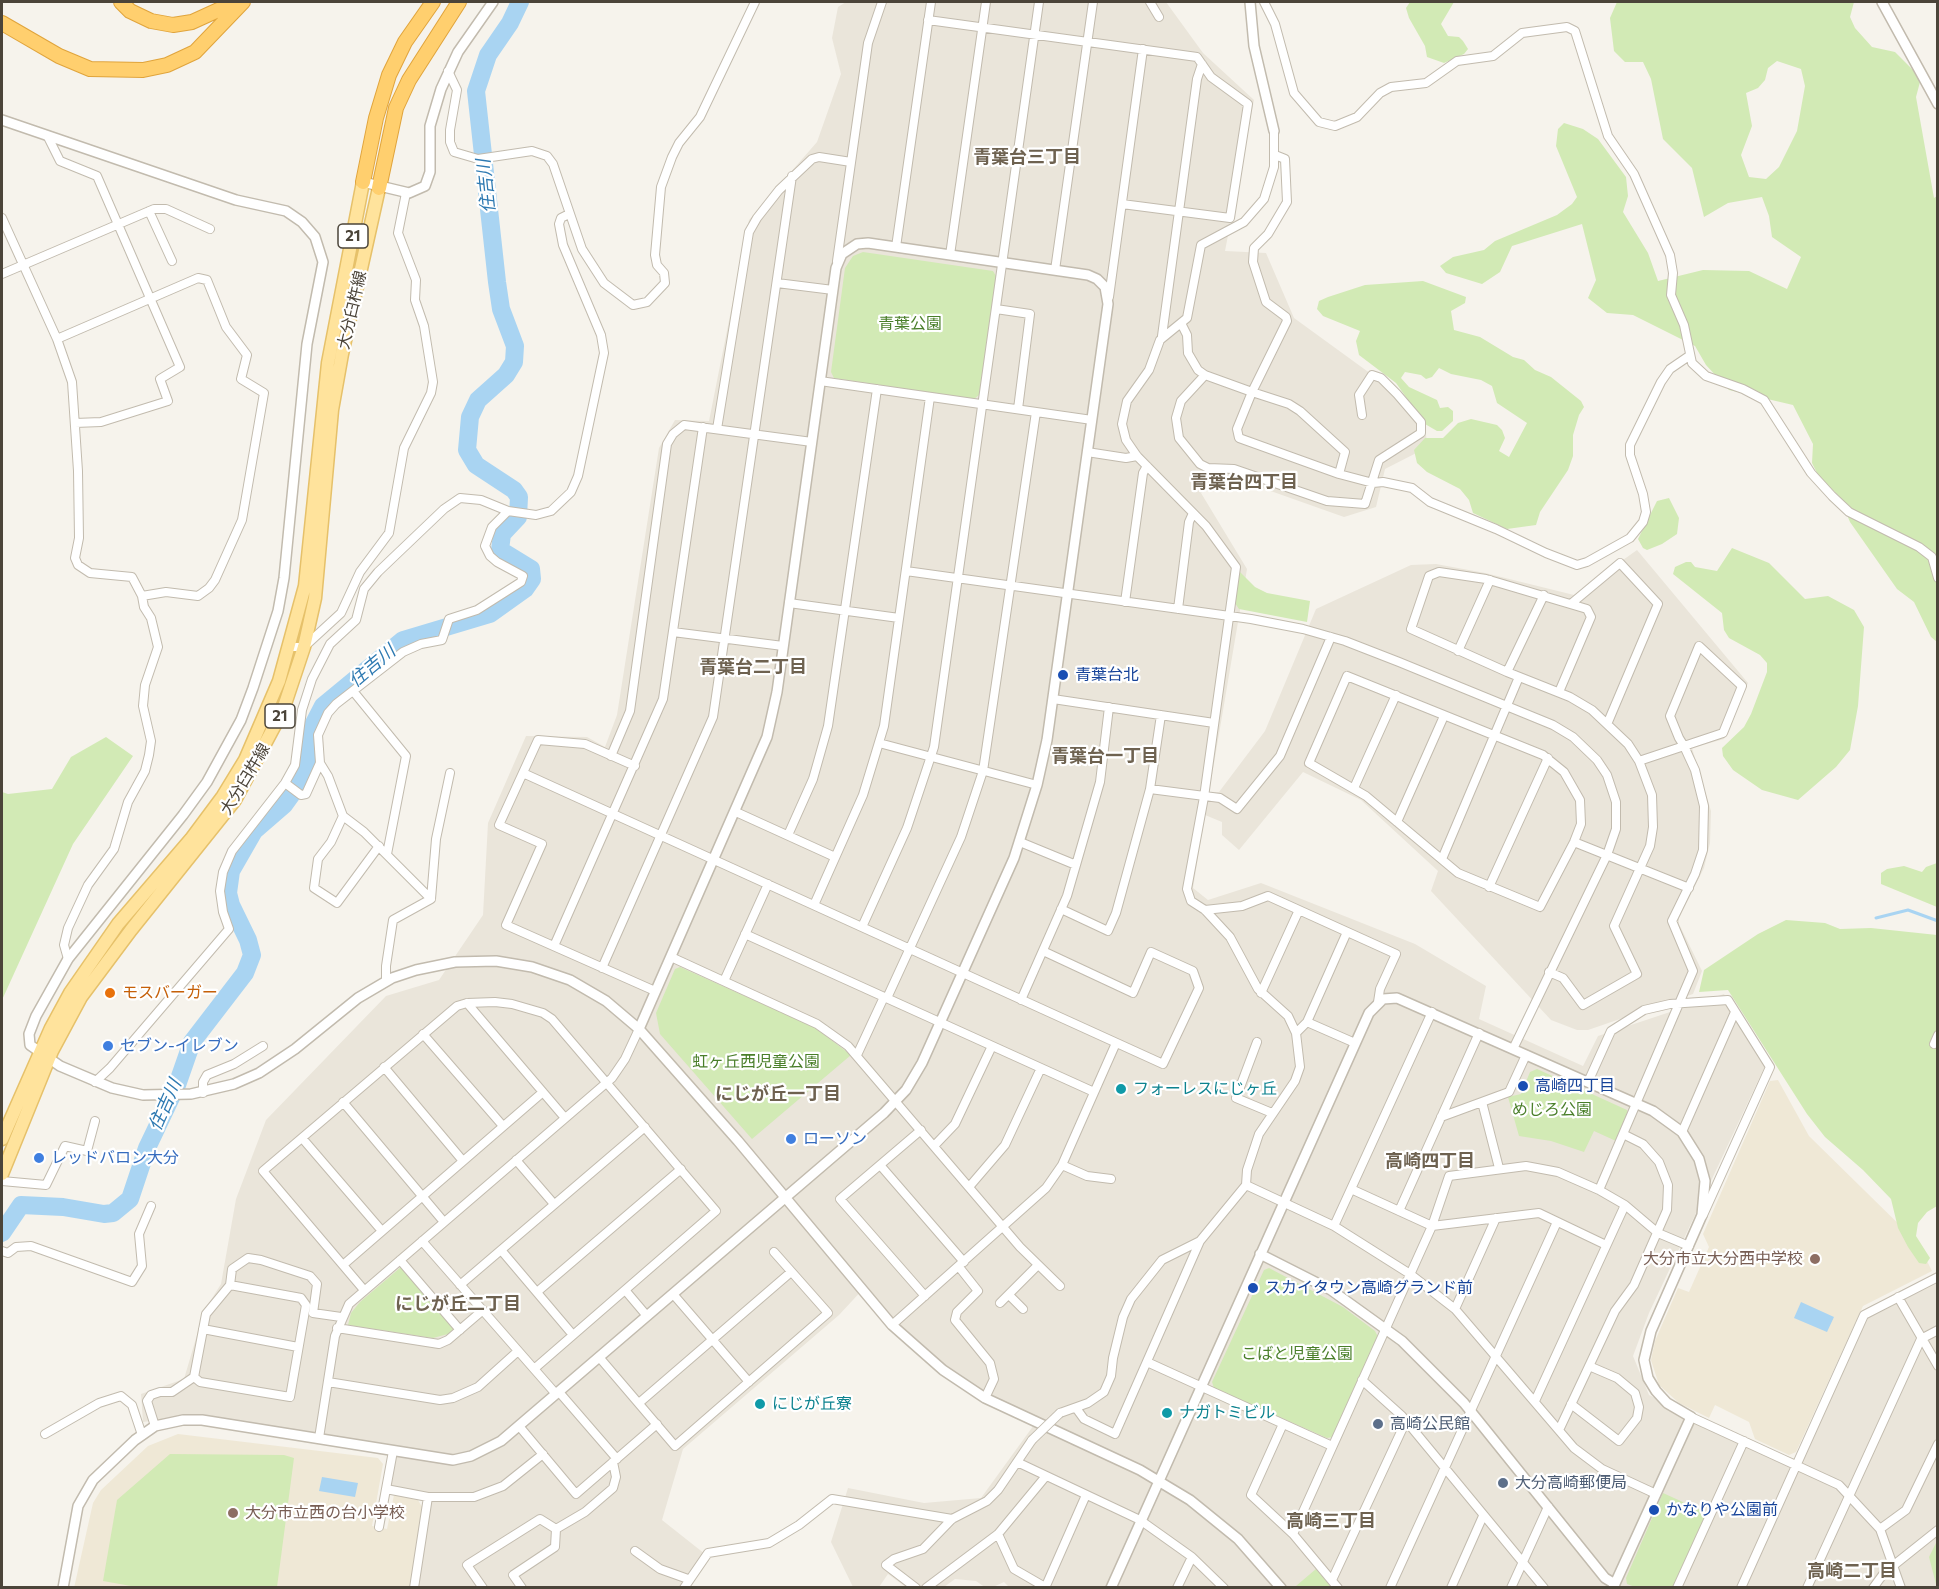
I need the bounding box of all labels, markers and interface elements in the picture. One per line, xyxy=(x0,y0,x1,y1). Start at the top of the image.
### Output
district label: 青葉台三丁目 xyxy=(973,146,1081,168)
water label: 住吉川 xyxy=(472,158,500,214)
road number: 21 xyxy=(338,224,368,248)
street label: 大分臼杵線 xyxy=(334,269,370,351)
park label: 青葉公園 xyxy=(878,314,942,334)
district label: 青葉台四丁目 xyxy=(1190,471,1298,493)
water label: 住吉川 xyxy=(344,640,400,692)
district label: 青葉台二丁目 xyxy=(699,656,807,678)
place label: 青葉台北 xyxy=(1075,665,1139,685)
marker: 青葉台北 xyxy=(1056,668,1070,682)
road number: 21 xyxy=(265,704,295,728)
street label: 大分臼杵線 xyxy=(216,740,274,818)
district label: 青葉台一丁目 xyxy=(1051,745,1159,767)
place label: モスバーガー xyxy=(122,983,218,1003)
marker: モスバーガー xyxy=(103,986,117,1000)
place label: セブン-イレブン xyxy=(120,1036,239,1056)
marker: セブン-イレブン xyxy=(101,1039,115,1053)
park label: 虹ヶ丘西児童公園 xyxy=(692,1052,820,1072)
water label: 住吉川 xyxy=(144,1076,186,1134)
place label: 高崎四丁目 xyxy=(1535,1076,1615,1096)
place label: フォーレスにじヶ丘 xyxy=(1133,1079,1277,1099)
marker: 高崎四丁目 xyxy=(1516,1079,1530,1093)
marker: フォーレスにじヶ丘 xyxy=(1114,1082,1128,1096)
district label: にじが丘一丁目 xyxy=(715,1083,841,1105)
park label: めじろ公園 xyxy=(1512,1100,1592,1120)
place label: ローソン xyxy=(803,1129,867,1149)
marker: ローソン xyxy=(784,1132,798,1146)
place label: レッドバロン大分 xyxy=(51,1148,179,1168)
district label: 高崎四丁目 xyxy=(1385,1150,1475,1172)
marker: レッドバロン大分 xyxy=(32,1151,46,1165)
place label: 大分市立大分西中学校 xyxy=(1643,1249,1803,1269)
marker: 大分市立大分西中学校 xyxy=(1808,1252,1822,1266)
place label: スカイタウン高崎グランド前 xyxy=(1265,1278,1473,1298)
marker: スカイタウン高崎グランド前 xyxy=(1246,1281,1260,1295)
district label: にじが丘二丁目 xyxy=(395,1293,521,1315)
park label: こばと児童公園 xyxy=(1241,1344,1353,1364)
place label: にじが丘寮 xyxy=(772,1394,852,1414)
marker: にじが丘寮 xyxy=(753,1397,767,1411)
place label: ナガトミビル xyxy=(1179,1403,1275,1423)
marker: ナガトミビル xyxy=(1160,1406,1174,1420)
place label: 高崎公民館 xyxy=(1390,1414,1470,1434)
marker: 高崎公民館 xyxy=(1371,1417,1385,1431)
place label: 大分高崎郵便局 xyxy=(1515,1473,1627,1493)
marker: 大分高崎郵便局 xyxy=(1496,1476,1510,1490)
place label: かなりや公園前 xyxy=(1666,1500,1778,1520)
place label: 大分市立西の台小学校 xyxy=(245,1503,405,1523)
marker: かなりや公園前 xyxy=(1647,1503,1661,1517)
marker: 大分市立西の台小学校 xyxy=(226,1506,240,1520)
district label: 高崎三丁目 xyxy=(1286,1510,1376,1532)
district label: 高崎二丁目 xyxy=(1807,1560,1897,1582)

